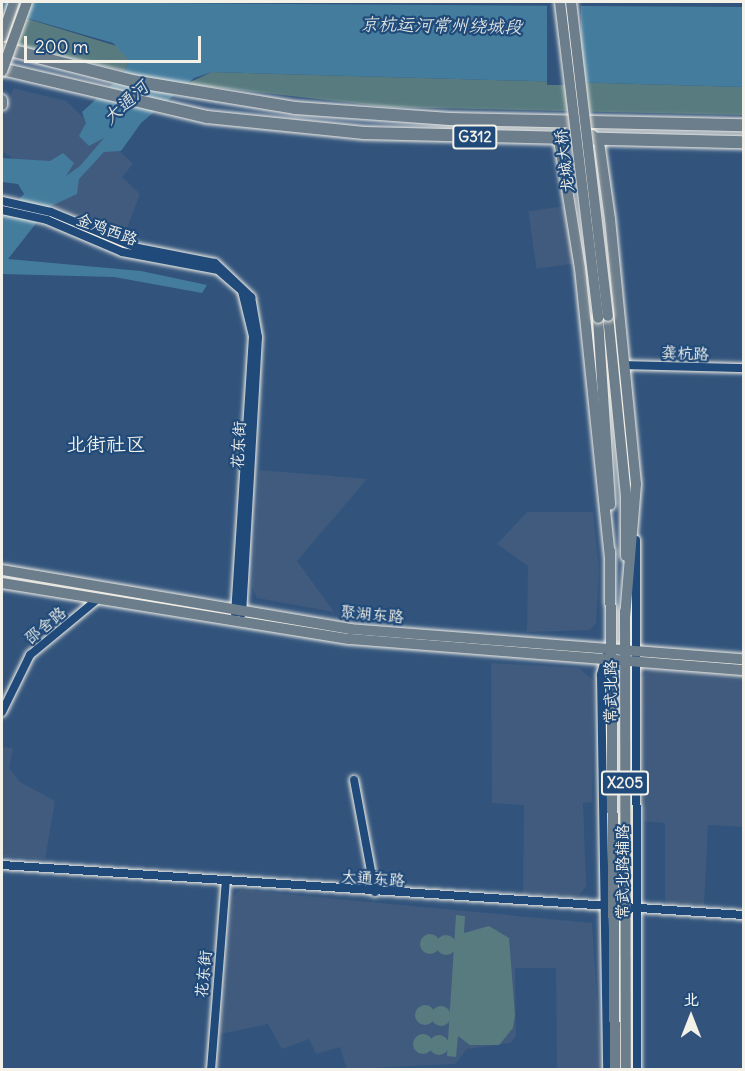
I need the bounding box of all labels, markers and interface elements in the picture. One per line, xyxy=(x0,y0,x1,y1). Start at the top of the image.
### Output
water label: 京杭运河常州绕城段 xyxy=(360,14,522,38)
scale bar xyxy=(27,24,204,62)
text: 200 m xyxy=(35,35,89,58)
water label: 大通河 xyxy=(99,77,153,129)
road number: G312 xyxy=(451,125,499,149)
street label: 龙城大桥 xyxy=(551,128,577,194)
street label: 金鸡西路 xyxy=(74,209,140,249)
street label: 龚杭路 xyxy=(661,343,709,363)
street label: 花东街 xyxy=(227,421,249,469)
district label: 北街社区 xyxy=(66,431,146,455)
street label: 邵舍路 xyxy=(20,602,70,648)
street label: 聚湖东路 xyxy=(339,602,405,626)
street label: 常武北路 xyxy=(600,660,620,724)
road number: X205 xyxy=(600,771,650,795)
street label: 常武北路辅路 xyxy=(612,824,632,920)
street label: 大通东路 xyxy=(340,866,406,890)
street label: 花东街 xyxy=(191,949,215,999)
north arrow xyxy=(661,987,721,1047)
text: 北 xyxy=(683,989,699,1009)

